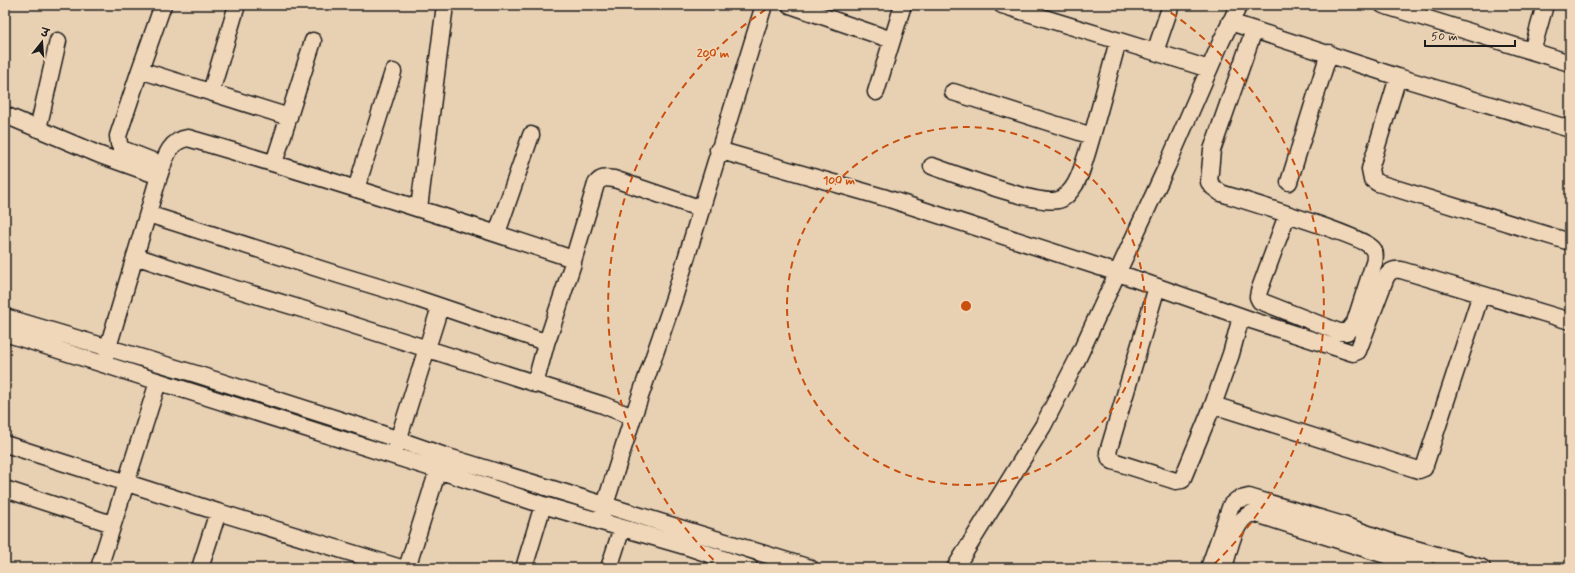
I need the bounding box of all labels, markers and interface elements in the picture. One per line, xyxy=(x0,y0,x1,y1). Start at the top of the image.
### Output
north arrow xyxy=(22,22,62,62)
scale bar xyxy=(1425,22,1515,48)
text: उ xyxy=(38,25,52,42)
text: 50 m xyxy=(1431,29,1458,45)
text: 200 m xyxy=(697,46,730,62)
text: 100 m xyxy=(823,173,856,189)
centre of rings xyxy=(959,299,973,313)

